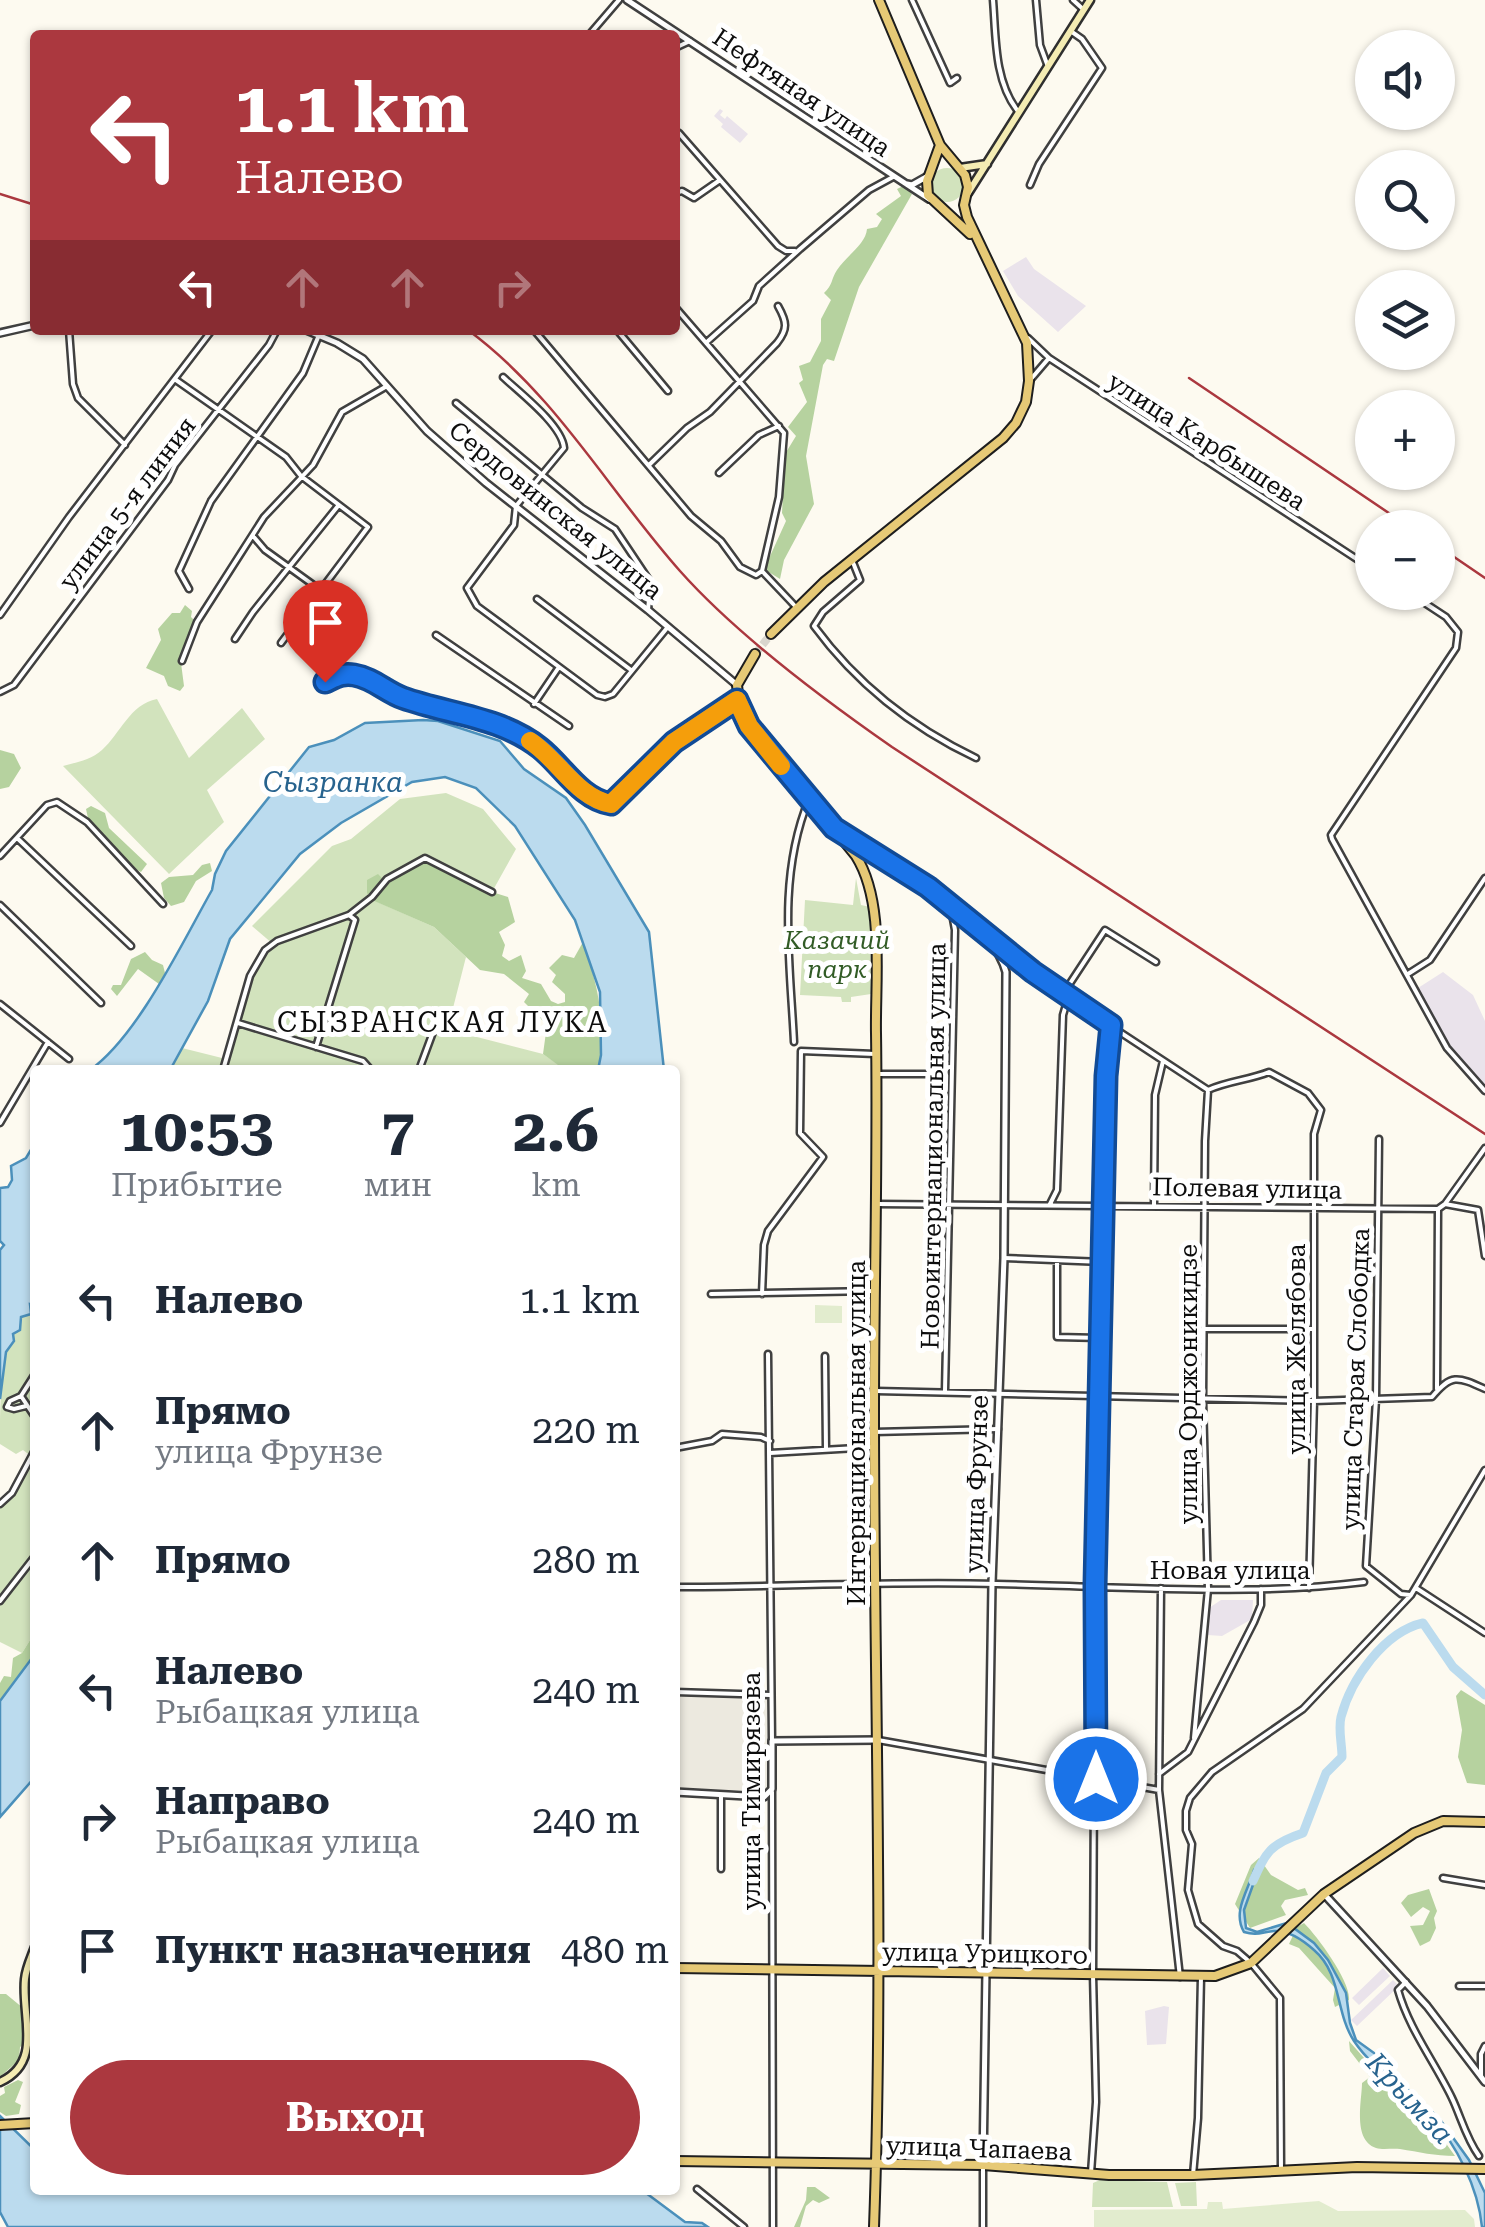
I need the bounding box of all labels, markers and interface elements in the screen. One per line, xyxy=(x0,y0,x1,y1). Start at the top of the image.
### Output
street label: Нефтяная улица xyxy=(708,22,896,163)
map controls xyxy=(1355,30,1455,610)
button: sound xyxy=(1355,30,1455,130)
text: 1.1 km xyxy=(235,67,469,149)
icon: left xyxy=(70,70,200,200)
button: search xyxy=(1355,150,1455,250)
text: Налево xyxy=(235,151,404,204)
icon: left xyxy=(170,260,225,315)
icon: ahead xyxy=(275,260,330,315)
icon: ahead xyxy=(380,260,435,315)
icon: right xyxy=(485,260,540,315)
button: layers xyxy=(1355,270,1455,370)
street label: улица Карбышева xyxy=(1102,367,1312,517)
button: + xyxy=(1355,390,1455,490)
street label: улица 5-я линия xyxy=(53,411,202,595)
street label: Сердовинская улица xyxy=(443,415,668,606)
button: − xyxy=(1355,510,1455,610)
pin xyxy=(283,580,368,683)
icon: arrive xyxy=(298,595,353,650)
water label: Сызранка xyxy=(263,766,403,799)
park label: Казачий парк xyxy=(783,926,890,984)
street label: Новоинтернациональная улица xyxy=(915,942,952,1350)
district label: СЫЗРАНСКАЯ ЛУКА xyxy=(277,1006,609,1039)
text: 10:53 xyxy=(120,1095,273,1166)
text: 7 xyxy=(381,1095,415,1166)
text: 2.6 xyxy=(513,1095,599,1166)
text: Прибытие xyxy=(111,1166,283,1204)
text: мин xyxy=(364,1166,432,1204)
text: km xyxy=(531,1166,581,1204)
street label: Полевая улица xyxy=(1152,1172,1343,1205)
street label: улица Старая Слободка xyxy=(1336,1227,1375,1531)
street label: улица Желябова xyxy=(1282,1243,1311,1454)
street label: улица Орджоникидзе xyxy=(1174,1244,1203,1524)
street label: Интернациональная улица xyxy=(842,1260,871,1606)
icon: left xyxy=(70,1273,125,1328)
text: Налево xyxy=(155,1278,303,1322)
text: 1.1 km xyxy=(519,1278,640,1322)
text: Прямо xyxy=(155,1389,291,1433)
street label: улица Фрунзе xyxy=(959,1395,994,1574)
icon: ahead xyxy=(70,1403,125,1458)
text: 220 m xyxy=(532,1408,640,1452)
text: улица Фрунзе xyxy=(155,1433,383,1471)
icon: ahead xyxy=(70,1533,125,1588)
text: Прямо xyxy=(155,1538,291,1582)
text: 280 m xyxy=(532,1538,640,1582)
street label: Новая улица xyxy=(1150,1556,1311,1585)
text: Налево xyxy=(155,1649,303,1693)
icon: left xyxy=(70,1663,125,1718)
text: 240 m xyxy=(532,1668,640,1712)
street label: улица Тимирязева xyxy=(737,1672,766,1910)
text: Рыбацкая улица xyxy=(155,1693,420,1731)
position arrow xyxy=(1044,1727,1148,1831)
text: Направо xyxy=(155,1779,330,1823)
icon: right xyxy=(70,1793,125,1848)
text: 240 m xyxy=(532,1798,640,1842)
text: Рыбацкая улица xyxy=(155,1823,420,1861)
icon: arrive xyxy=(70,1923,125,1978)
text: Пункт назначения xyxy=(155,1928,531,1972)
text: 480 m xyxy=(561,1928,669,1972)
street label: улица Урицкого xyxy=(882,1937,1088,1970)
water label: Крымза xyxy=(1359,2045,1460,2151)
button: Выход xyxy=(70,2060,640,2175)
street label: улица Чапаева xyxy=(885,2131,1073,2166)

